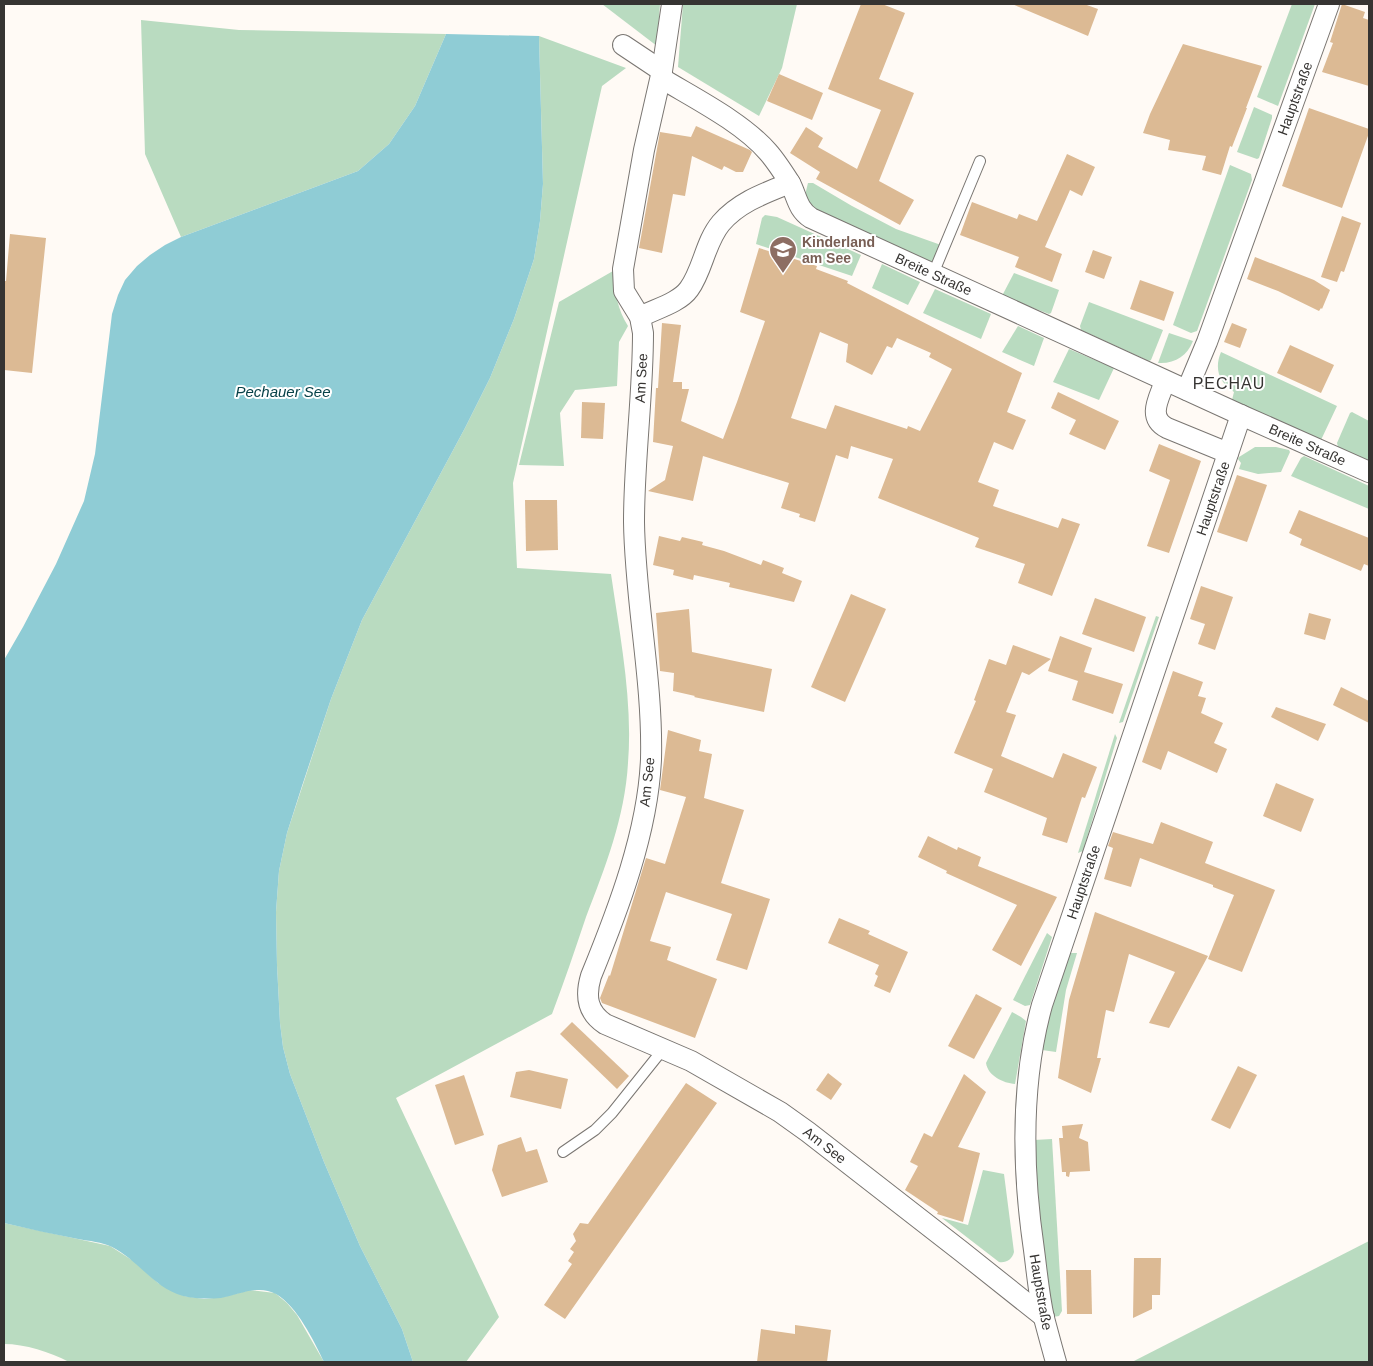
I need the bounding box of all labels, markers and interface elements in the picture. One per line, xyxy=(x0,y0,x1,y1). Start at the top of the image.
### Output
street label: Hauptstraße xyxy=(1274,59,1316,137)
place label: Kinderland am See xyxy=(802,234,875,266)
school or university icon: Kinderland am See xyxy=(768,235,798,274)
street label: Breite Straße xyxy=(893,250,975,299)
street label: Am See xyxy=(632,353,650,403)
district label: PECHAU xyxy=(1193,375,1265,392)
water label: Pechauer See xyxy=(235,383,331,400)
street label: Breite Straße xyxy=(1267,421,1349,469)
street label: Hauptstraße xyxy=(1193,459,1233,537)
street label: Am See xyxy=(636,756,658,808)
street label: Hauptstraße xyxy=(1064,843,1103,921)
street label: Am See xyxy=(800,1123,850,1167)
street label: Hauptstraße xyxy=(1026,1253,1056,1332)

